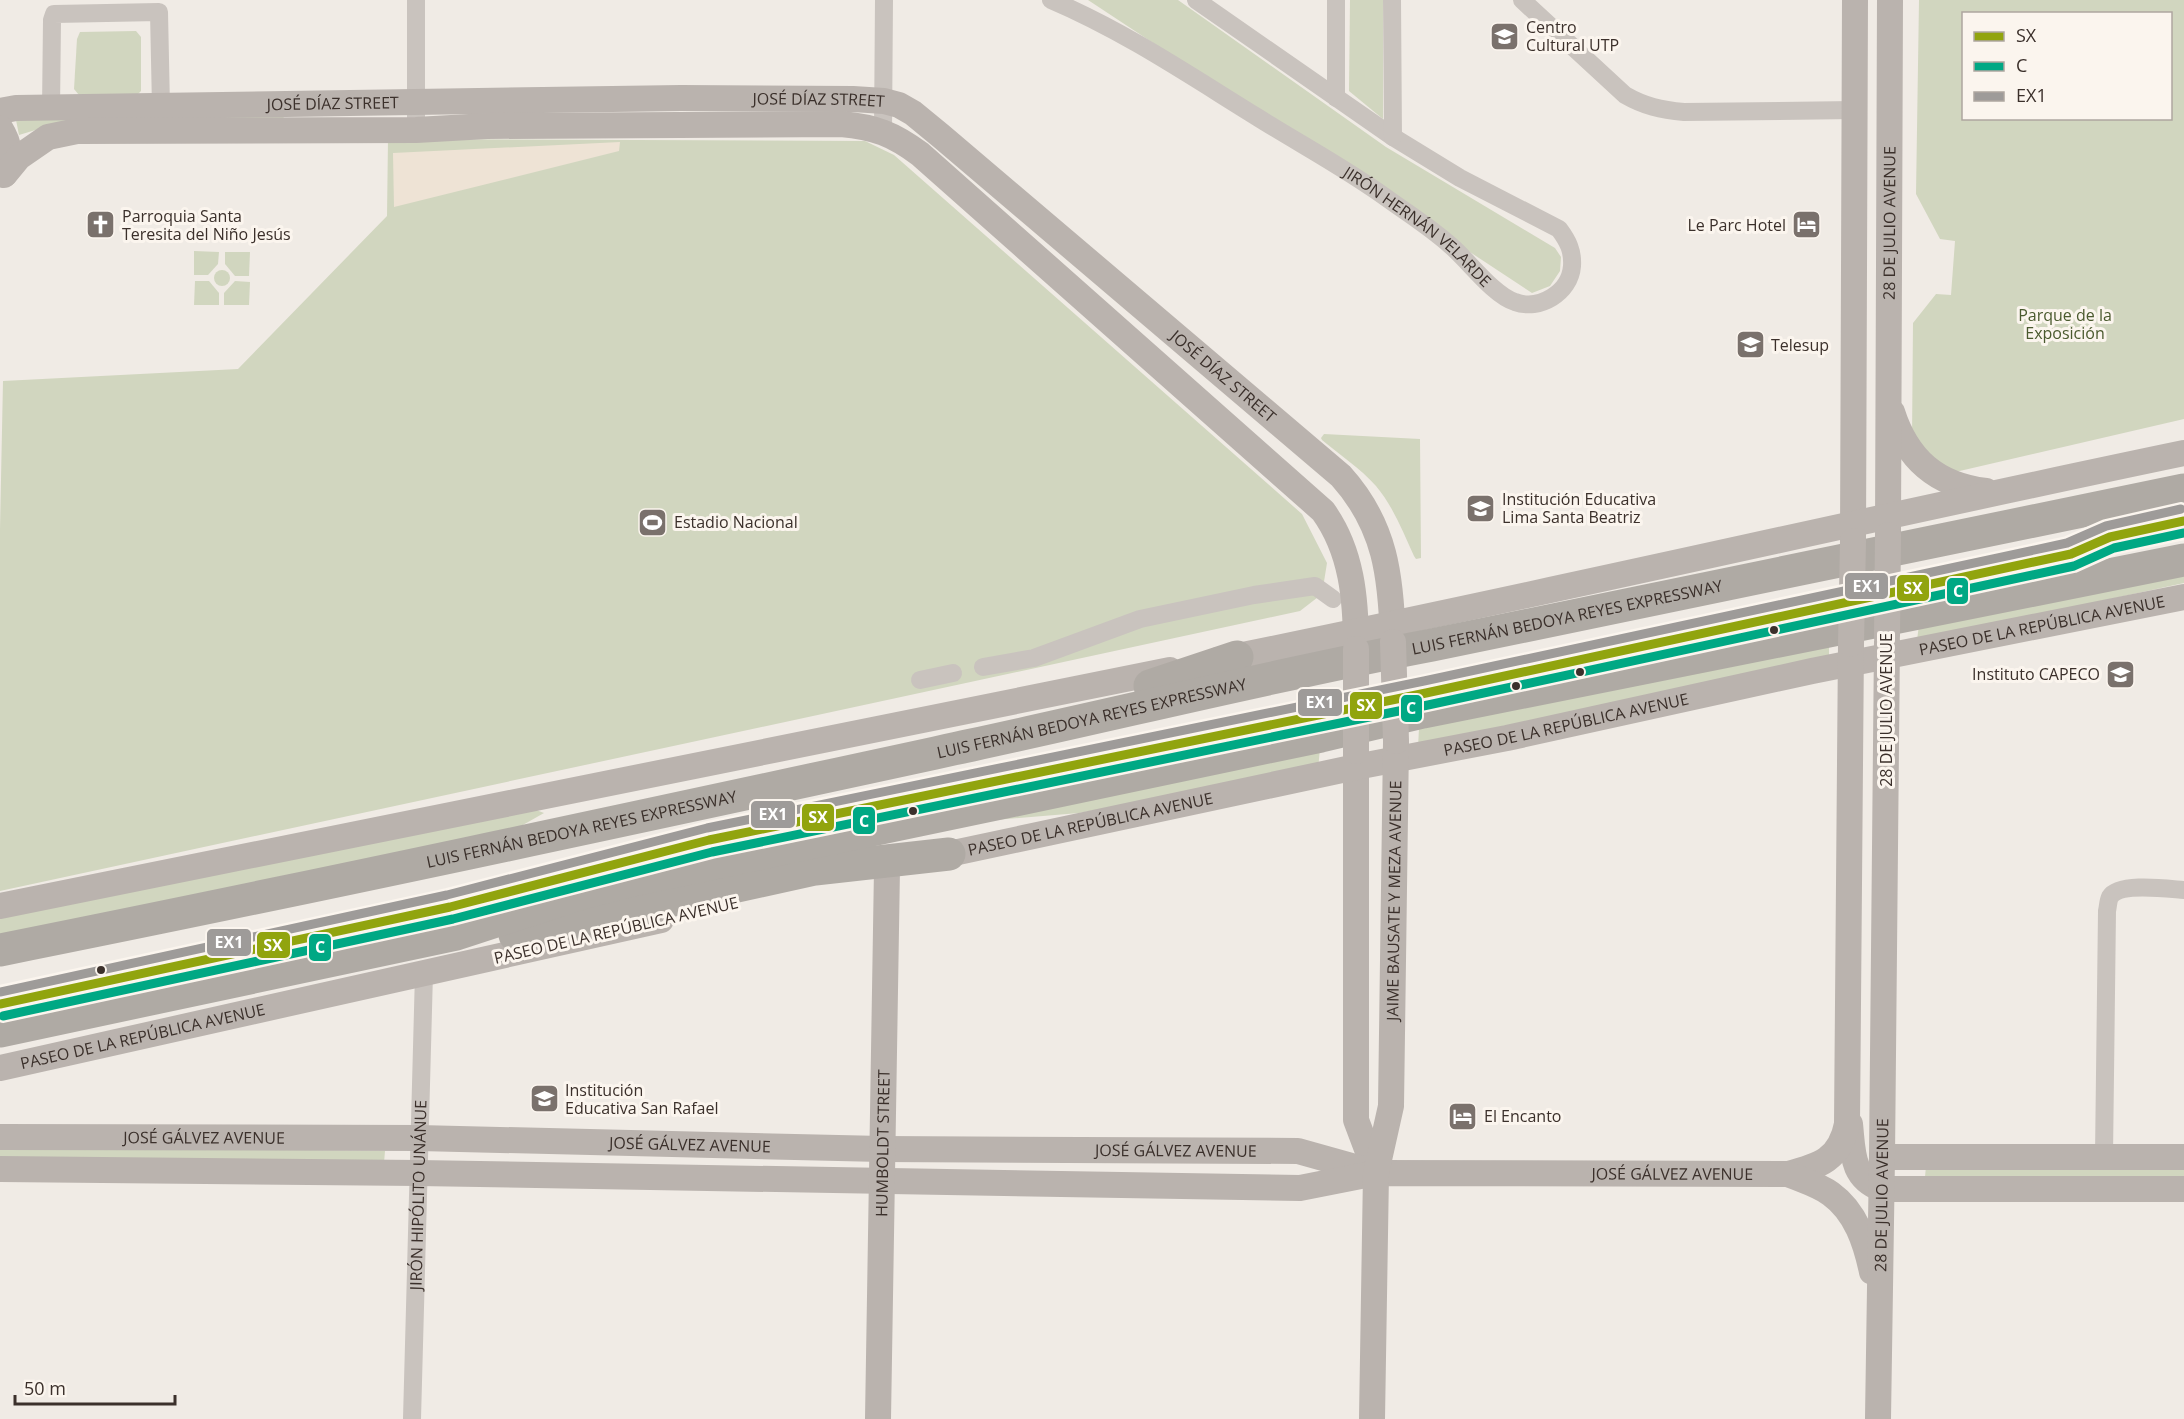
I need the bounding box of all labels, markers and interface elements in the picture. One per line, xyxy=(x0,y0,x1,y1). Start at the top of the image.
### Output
legend xyxy=(1962,12,2172,120)
place label: Centro Cultural UTP xyxy=(1526,16,1619,56)
school or university icon: Centro Cultural UTP xyxy=(1489,20,1521,52)
text: SX xyxy=(2016,23,2037,47)
text: C xyxy=(2016,53,2027,77)
text: EX1 xyxy=(2016,83,2047,107)
street label: JOSÉ DÍAZ STREET xyxy=(751,87,886,112)
street label: JOSÉ DÍAZ STREET xyxy=(264,91,399,115)
street label: 28 DE JULIO AVENUE xyxy=(1878,146,1900,300)
street label: JIRÓN HERNÁN VELARDE xyxy=(1338,160,1496,292)
place label: Parroquia Santa Teresita del Niño Jesús xyxy=(122,205,291,245)
church icon: Parroquia Santa Teresita del Niño Jesús xyxy=(85,209,117,241)
hotel icon: Le Parc Hotel xyxy=(1791,209,1823,241)
place label: Le Parc Hotel xyxy=(1687,214,1786,236)
park label: Parque de la Exposición xyxy=(2018,304,2112,344)
street label: JOSÉ DÍAZ STREET xyxy=(1164,324,1281,427)
school or university icon: Telesup xyxy=(1734,329,1766,361)
place label: Telesup xyxy=(1771,334,1829,356)
place label: Institución Educativa Lima Santa Beatriz xyxy=(1502,488,1656,528)
school or university icon: Institución Educativa Lima Santa Beatriz xyxy=(1465,492,1497,524)
sports icon: Estadio Nacional xyxy=(637,506,669,538)
place label: Estadio Nacional xyxy=(674,511,798,533)
line badge: EX1 xyxy=(1844,572,1889,600)
street label: LUIS FERNÁN BEDOYA REYES EXPRESSWAY xyxy=(1410,574,1724,660)
line badge: SX xyxy=(1896,574,1930,602)
text: EX1 xyxy=(1853,575,1881,597)
text: SX xyxy=(1903,577,1923,599)
line badge: C xyxy=(1946,577,1969,605)
text: C xyxy=(1953,580,1963,602)
street label: PASEO DE LA REPÚBLICA AVENUE xyxy=(1917,590,2167,660)
unlabelled marker xyxy=(1768,624,1780,636)
street label: 28 DE JULIO AVENUE xyxy=(1875,633,1897,787)
school or university icon: Instituto CAPECO xyxy=(2105,658,2137,690)
place label: Instituto CAPECO xyxy=(1972,663,2100,685)
unlabelled marker xyxy=(1574,666,1586,678)
street label: LUIS FERNÁN BEDOYA REYES EXPRESSWAY xyxy=(935,673,1249,763)
unlabelled marker xyxy=(1510,680,1522,692)
street label: PASEO DE LA REPÚBLICA AVENUE xyxy=(1442,687,1691,761)
line badge: EX1 xyxy=(1297,688,1343,717)
text: EX1 xyxy=(1306,691,1334,713)
line badge: SX xyxy=(1349,691,1383,720)
text: SX xyxy=(1356,694,1376,716)
line badge: C xyxy=(1400,694,1423,723)
text: C xyxy=(1406,697,1416,719)
street label: JAIME BAUSATE Y MEZA AVENUE xyxy=(1381,780,1406,1023)
street label: LUIS FERNÁN BEDOYA REYES EXPRESSWAY xyxy=(424,785,739,873)
street label: PASEO DE LA REPÚBLICA AVENUE xyxy=(966,787,1215,861)
line badge: EX1 xyxy=(750,800,796,829)
text: EX1 xyxy=(759,803,787,825)
line badge: SX xyxy=(801,803,835,832)
unlabelled marker xyxy=(907,805,919,817)
text: SX xyxy=(808,806,828,828)
line badge: C xyxy=(852,806,876,835)
text: C xyxy=(859,810,869,832)
street label: PASEO DE LA REPÚBLICA AVENUE xyxy=(492,891,740,969)
line badge: EX1 xyxy=(206,928,252,957)
text: EX1 xyxy=(215,931,243,953)
line badge: SX xyxy=(256,931,291,959)
line badge: C xyxy=(308,933,332,962)
text: SX xyxy=(263,934,283,956)
text: C xyxy=(315,936,325,958)
unlabelled marker xyxy=(95,964,107,976)
street label: PASEO DE LA REPÚBLICA AVENUE xyxy=(18,998,267,1074)
street label: HUMBOLDT STREET xyxy=(870,1069,895,1217)
place label: Institución Educativa San Rafael xyxy=(565,1079,719,1119)
school or university icon: Institución Educativa San Rafael xyxy=(528,1083,560,1115)
street label: JIRÓN HIPÓLITO UNÁNUE xyxy=(404,1100,432,1293)
hotel icon: El Encanto xyxy=(1447,1100,1479,1132)
place label: El Encanto xyxy=(1484,1105,1561,1127)
street label: 28 DE JULIO AVENUE xyxy=(1869,1118,1893,1272)
street label: JOSÉ GÁLVEZ AVENUE xyxy=(121,1126,285,1149)
street label: JOSÉ GÁLVEZ AVENUE xyxy=(607,1131,771,1157)
street label: JOSÉ GÁLVEZ AVENUE xyxy=(1093,1139,1257,1162)
street label: JOSÉ GÁLVEZ AVENUE xyxy=(1590,1163,1753,1185)
scale bar xyxy=(15,1368,176,1406)
text: 50 m xyxy=(24,1376,66,1400)

